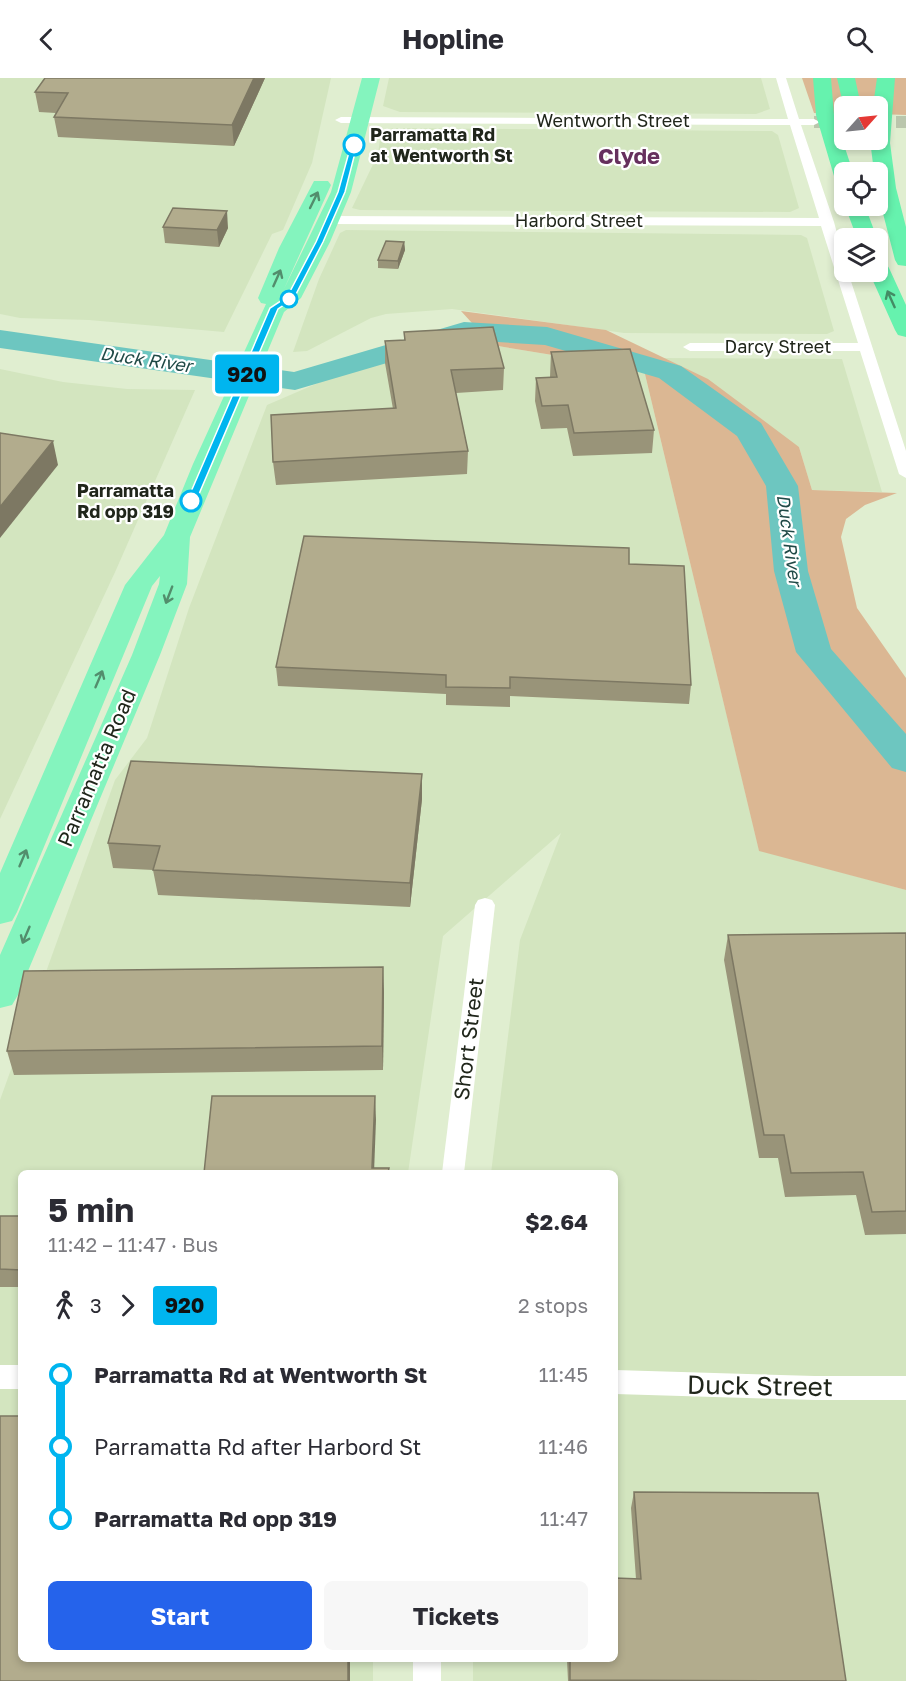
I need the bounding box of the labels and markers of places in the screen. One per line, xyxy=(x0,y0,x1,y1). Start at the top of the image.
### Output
place label: Parramatta Rd at Wentworth St xyxy=(370,123,513,166)
marker: Parramatta Rd at Wentworth St xyxy=(343,134,365,156)
unlabelled marker xyxy=(280,290,298,308)
place label: Parramatta Rd opp 319 xyxy=(77,479,174,522)
marker: Parramatta Rd opp 319 xyxy=(180,490,202,512)

